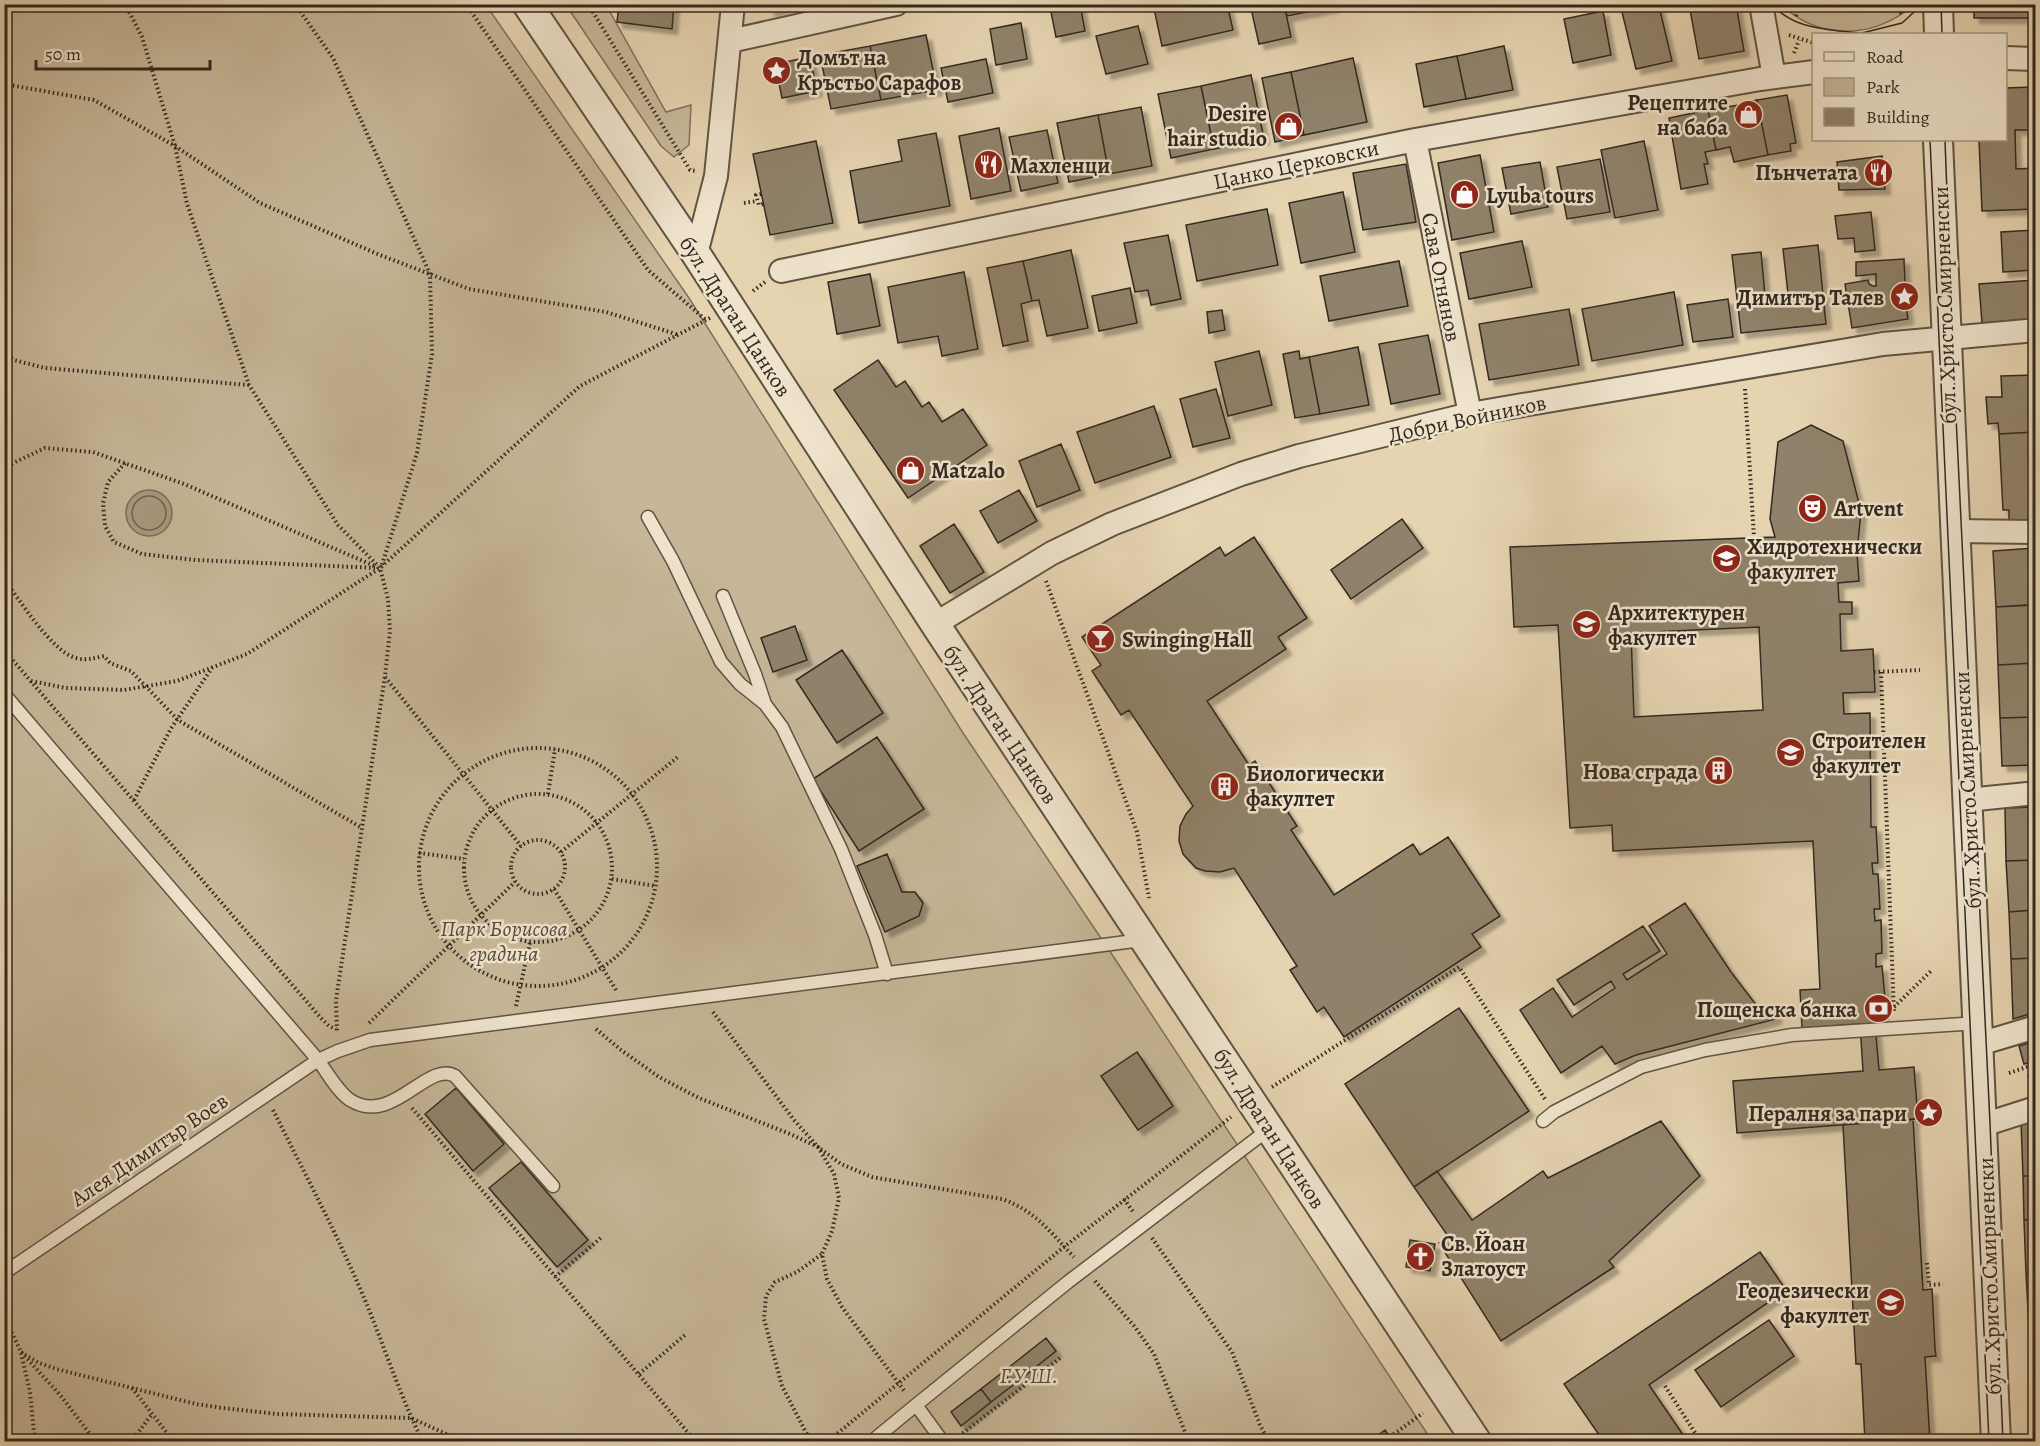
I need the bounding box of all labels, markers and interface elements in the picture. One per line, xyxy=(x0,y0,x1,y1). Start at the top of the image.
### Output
scale bar xyxy=(36,33,210,71)
legend xyxy=(1812,33,2007,141)
text: 50 m xyxy=(45,42,81,66)
place label: Домът на Кръстьо Сарафов xyxy=(797,43,961,98)
text: Road xyxy=(1866,45,1904,69)
place icon: Домът на Кръстьо Сарафов xyxy=(760,54,792,86)
text: Park xyxy=(1866,75,1900,99)
place label: Рецептите на баба xyxy=(1627,88,1729,143)
place label: Desire hair studio xyxy=(1167,99,1267,154)
shop icon: Рецептите на баба xyxy=(1733,99,1765,131)
text: Building xyxy=(1866,105,1930,129)
shop icon: Desire hair studio xyxy=(1272,110,1304,142)
street label: Цанко Церковски xyxy=(1211,133,1382,197)
restaurant icon: Махленци xyxy=(973,149,1005,181)
place label: Махленци xyxy=(1010,151,1110,181)
restaurant icon: Пънчетата xyxy=(1863,156,1895,188)
place label: Пънчетата xyxy=(1755,158,1859,188)
shop icon: Lyuba tours xyxy=(1449,179,1481,211)
place label: Lyuba tours xyxy=(1486,181,1594,211)
street label: бул. Христо Смирненски xyxy=(1926,186,1964,424)
street label: Сава Огнянов xyxy=(1414,210,1468,344)
street label: бул. Драган Цанков xyxy=(672,230,798,403)
place icon: Димитър Талев xyxy=(1889,281,1921,313)
place label: Димитър Талев xyxy=(1736,283,1884,313)
street label: Добри Войников xyxy=(1385,388,1549,450)
shop icon: Matzalo xyxy=(894,454,926,486)
place label: Matzalo xyxy=(931,456,1005,486)
theatre icon: Artvent xyxy=(1797,492,1829,524)
place label: Artvent xyxy=(1833,494,1904,524)
place label: Хидротехнически факултет xyxy=(1747,532,1922,587)
school or university icon: Хидротехнически факултет xyxy=(1710,543,1742,575)
place label: Архитектурен факултет xyxy=(1607,598,1745,653)
school or university icon: Архитектурен факултет xyxy=(1571,609,1603,641)
bar icon: Swinging Hall xyxy=(1085,623,1117,655)
place label: Swinging Hall xyxy=(1122,625,1252,655)
street label: бул. Драган Цанков xyxy=(936,639,1065,810)
street label: бул. Христо Смирненски xyxy=(1947,670,1989,910)
place label: Строителен факултет xyxy=(1812,726,1926,781)
school or university icon: Строителен факултет xyxy=(1775,737,1807,769)
building icon: Нова сграда xyxy=(1703,755,1735,787)
place label: Нова сграда xyxy=(1583,757,1699,787)
place label: Биологически факултет xyxy=(1246,759,1385,814)
building icon: Биологически факултет xyxy=(1209,770,1241,802)
park label: Парк Борисова градина xyxy=(440,914,568,969)
bank icon: Пощенска банка xyxy=(1862,993,1894,1025)
place label: Пощенска банка xyxy=(1697,995,1858,1025)
street label: бул. Драган Цанков xyxy=(1206,1042,1332,1215)
street label: Алея Димитър Воев xyxy=(64,1086,234,1214)
place icon: Пералня за пари xyxy=(1912,1097,1944,1129)
place label: Пералня за пари xyxy=(1748,1099,1907,1129)
street label: бул. Христо Смирненски xyxy=(1971,1157,2009,1395)
place label: Св. Йоан Златоуст xyxy=(1441,1229,1526,1284)
church icon: Св. Йоан Златоуст xyxy=(1404,1240,1436,1272)
place label: Геодезически факултет xyxy=(1738,1276,1869,1331)
school or university icon: Геодезически факултет xyxy=(1874,1287,1906,1319)
park label: Г.У.Ш. xyxy=(1000,1361,1058,1391)

